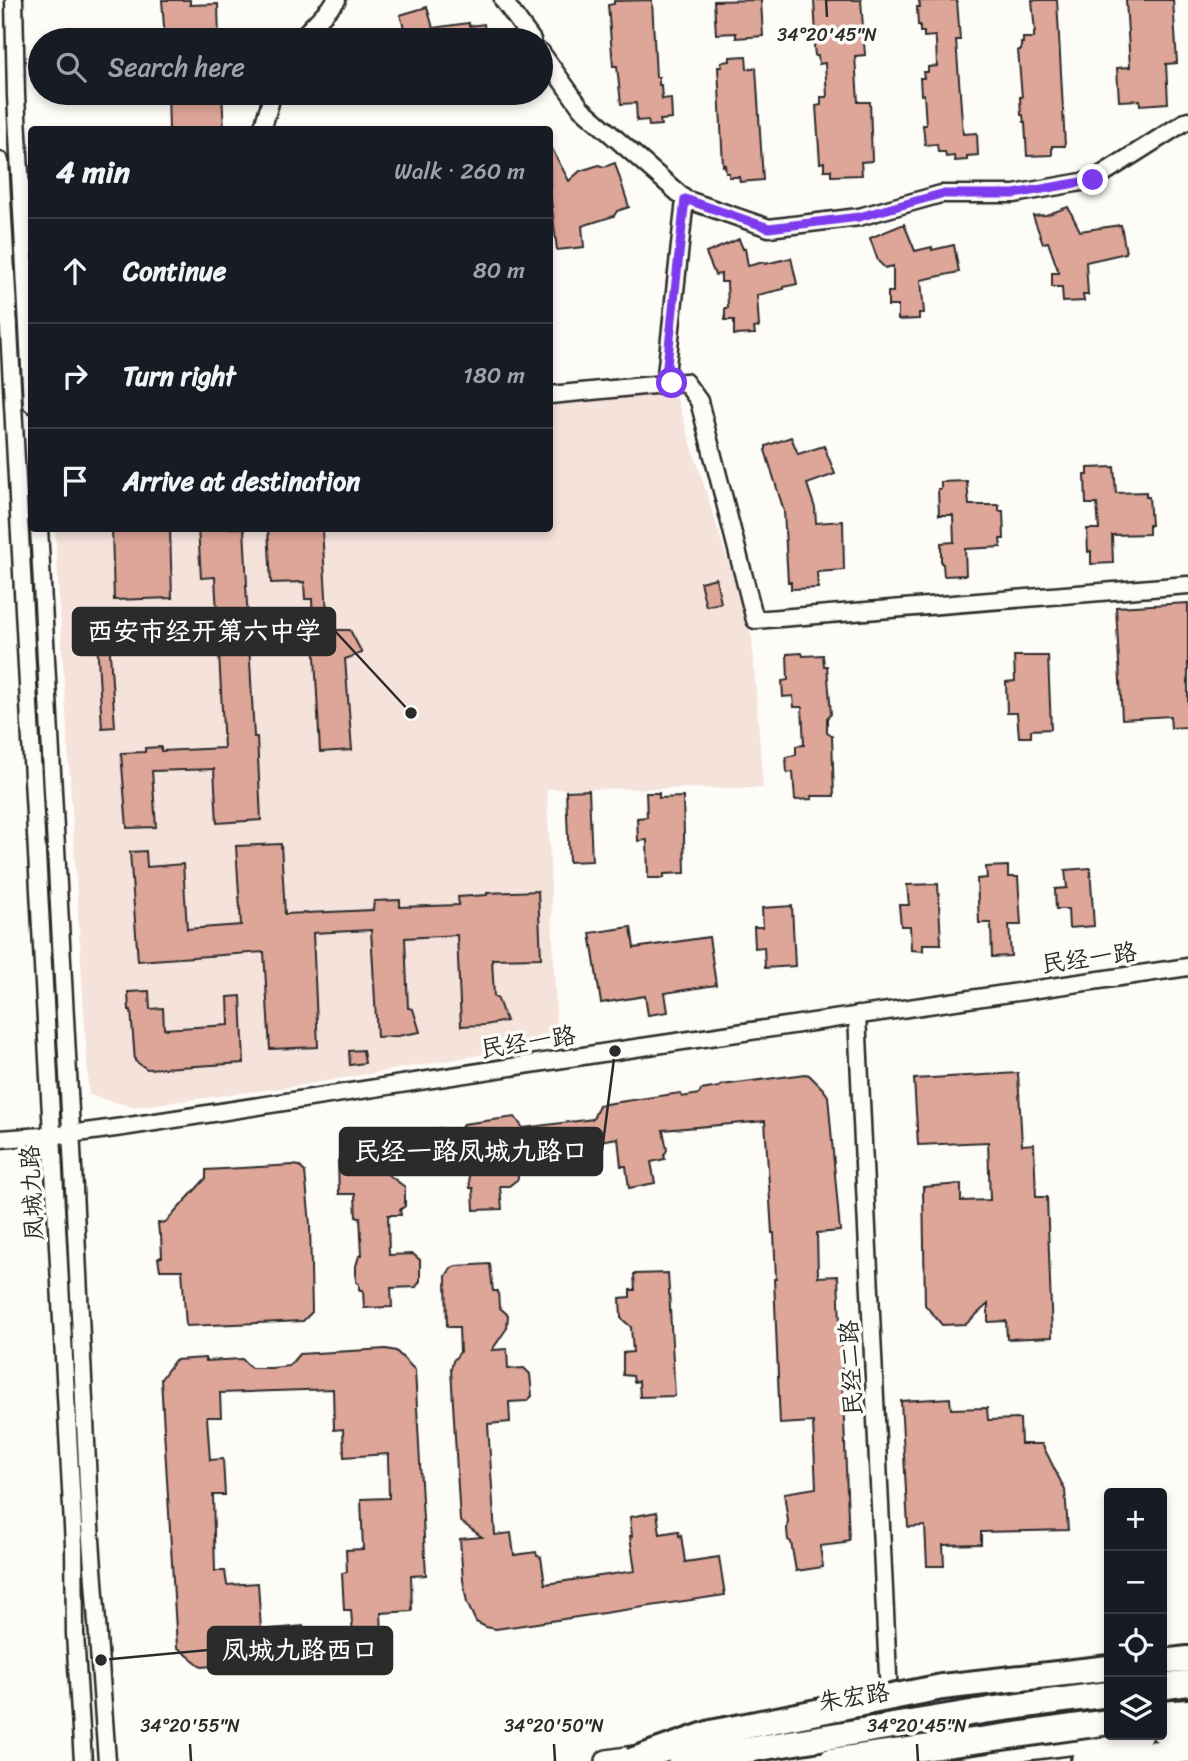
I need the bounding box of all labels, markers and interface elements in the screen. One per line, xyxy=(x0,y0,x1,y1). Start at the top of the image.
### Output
text: 34°20'45"N xyxy=(777,19,877,51)
search box xyxy=(28,28,553,105)
text: Search here xyxy=(108,44,245,90)
icon: search xyxy=(52,48,90,86)
text: 4 min xyxy=(56,145,130,199)
text: Walk · 260 m xyxy=(394,151,525,192)
route end xyxy=(1077,164,1108,195)
text: Continue xyxy=(123,248,226,294)
text: 80 m xyxy=(473,250,525,291)
icon: ahead xyxy=(56,252,94,290)
text: Turn right xyxy=(123,353,236,399)
text: 180 m xyxy=(463,355,525,396)
icon: right xyxy=(56,357,94,395)
route start xyxy=(656,367,687,398)
text: Arrive at destination xyxy=(123,458,360,504)
icon: arrive xyxy=(56,462,94,500)
callout: 西安市经开第六中学 xyxy=(73,608,335,655)
text: 西安市经开第六中学 xyxy=(87,608,321,654)
street label: 民经一路 xyxy=(1039,931,1139,985)
street label: 民经一路 xyxy=(477,1014,579,1070)
callout: 民经一路凤城九路口 xyxy=(340,1128,602,1175)
text: 民经一路凤城九路口 xyxy=(354,1128,588,1174)
street label: 凤城九路 xyxy=(9,1144,55,1242)
street label: 民经二路 xyxy=(828,1319,874,1417)
map controls xyxy=(1104,1488,1167,1740)
button: + xyxy=(1104,1488,1167,1551)
button: − xyxy=(1104,1551,1167,1614)
button: locate xyxy=(1104,1614,1167,1677)
callout: 凤城九路西口 xyxy=(208,1627,392,1674)
text: 凤城九路西口 xyxy=(222,1627,378,1673)
street label: 朱宏路 xyxy=(815,1671,893,1723)
button: layers xyxy=(1104,1677,1167,1740)
text: 34°20'55"N xyxy=(140,1710,240,1742)
text: 34°20'50"N xyxy=(504,1710,604,1742)
text: 34°20'45"N xyxy=(867,1710,967,1742)

